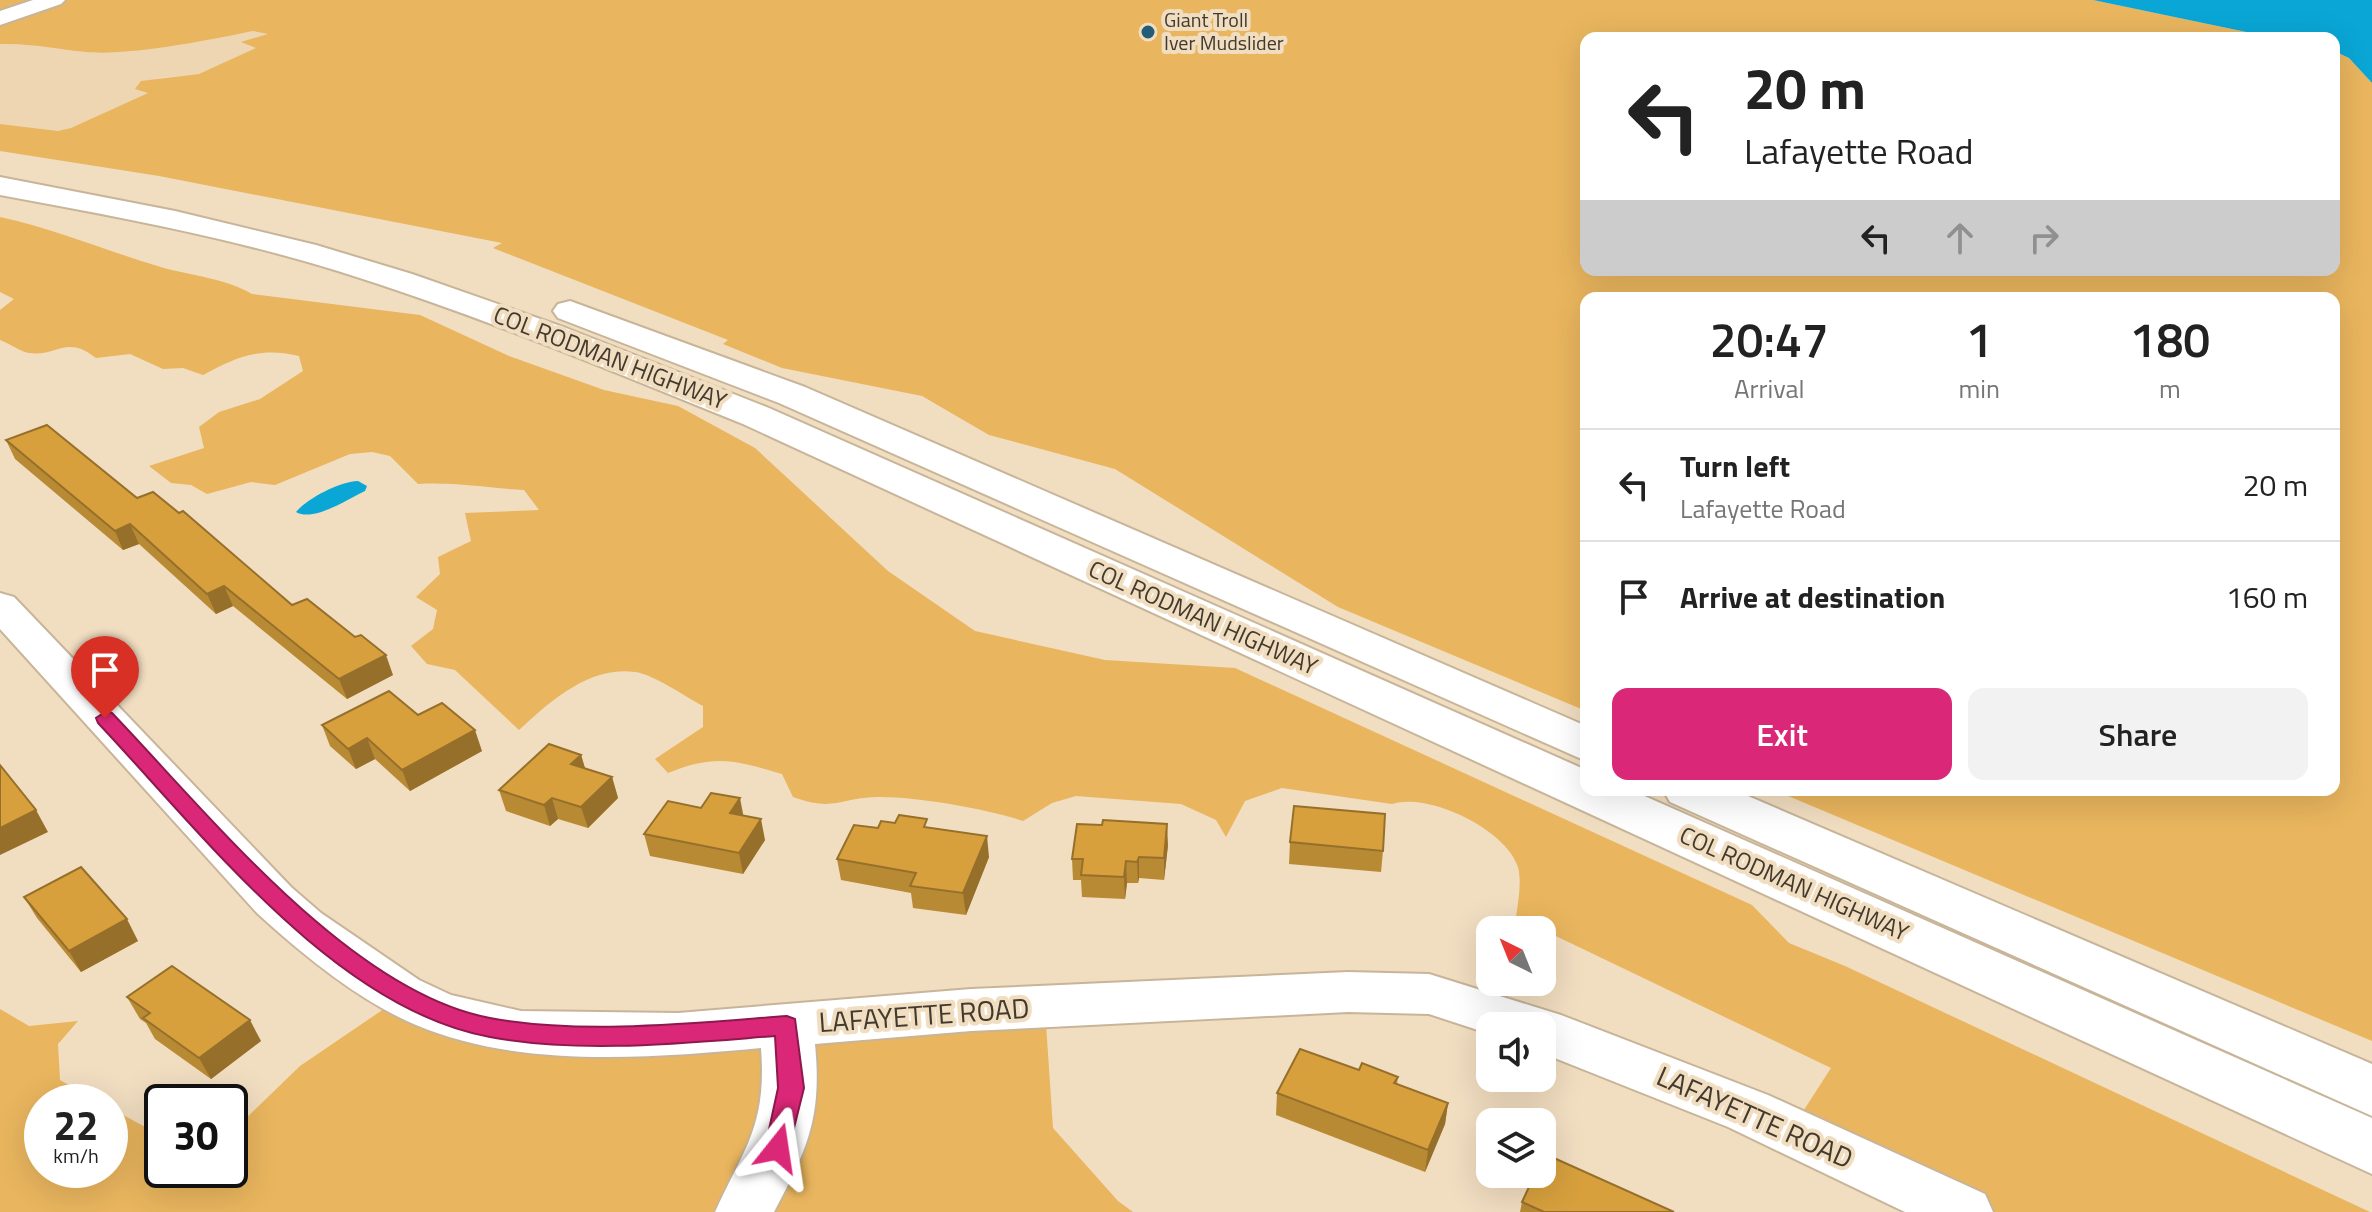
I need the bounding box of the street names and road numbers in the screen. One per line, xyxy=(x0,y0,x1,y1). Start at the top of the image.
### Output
street label: COL RODMAN HIGHWAY xyxy=(488,296,732,418)
street label: COL RODMAN HIGHWAY xyxy=(1083,550,1324,684)
street label: COL RODMAN HIGHWAY xyxy=(1674,816,1915,950)
street label: LAFAYETTE ROAD xyxy=(817,986,1031,1043)
street label: LAFAYETTE ROAD xyxy=(1650,1054,1860,1179)

